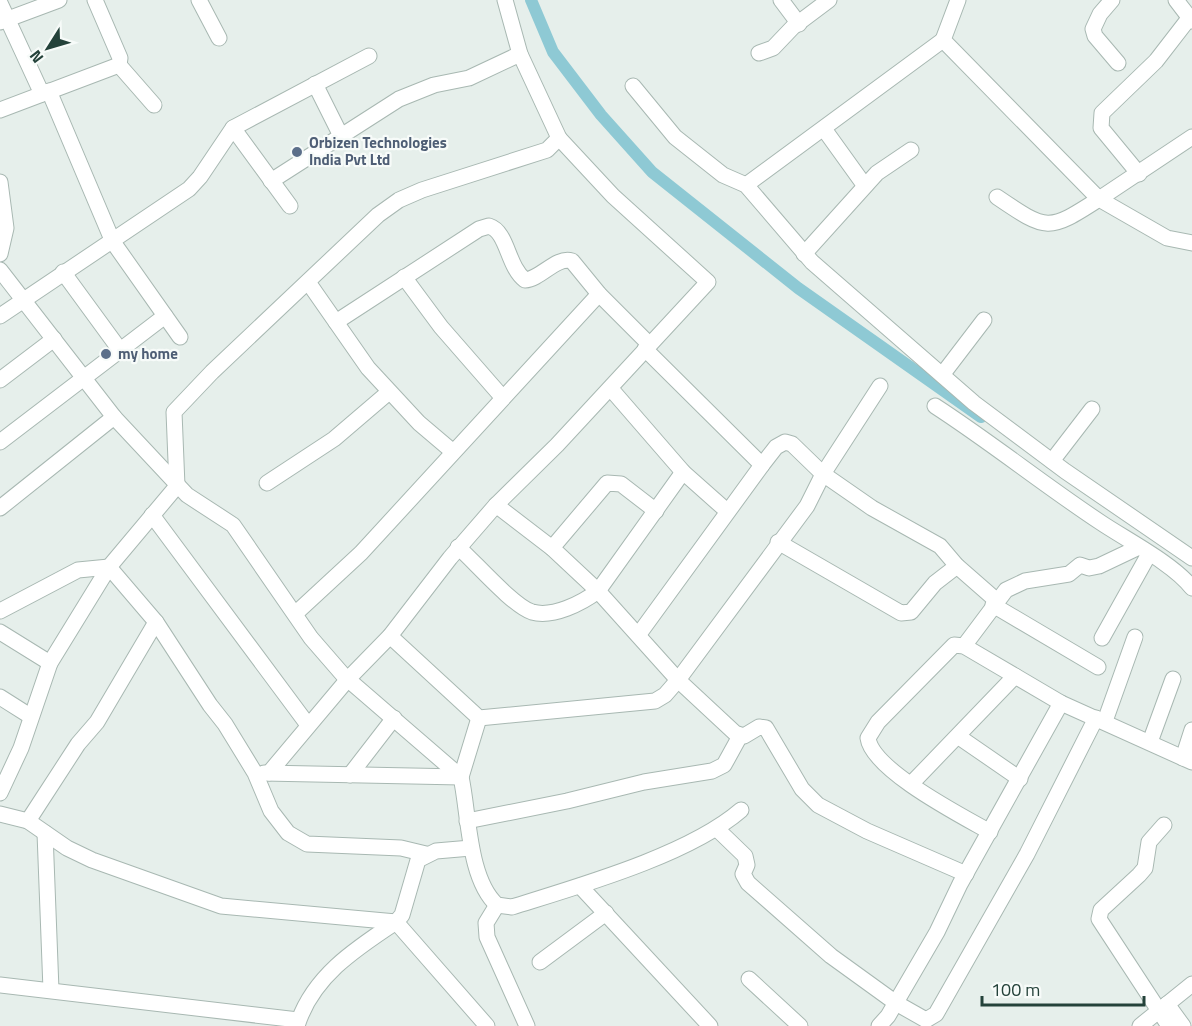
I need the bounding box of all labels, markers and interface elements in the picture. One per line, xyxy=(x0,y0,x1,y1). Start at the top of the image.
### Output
north arrow xyxy=(18,18,78,78)
text: N xyxy=(23,45,49,69)
place label: Orbizen Technologies India Pvt Ltd xyxy=(309,131,447,171)
marker: Orbizen Technologies India Pvt Ltd xyxy=(290,145,304,159)
place label: my home xyxy=(118,342,178,365)
marker: my home xyxy=(99,347,113,361)
scale bar xyxy=(982,969,1144,1007)
text: 100 m xyxy=(991,976,1040,1003)

